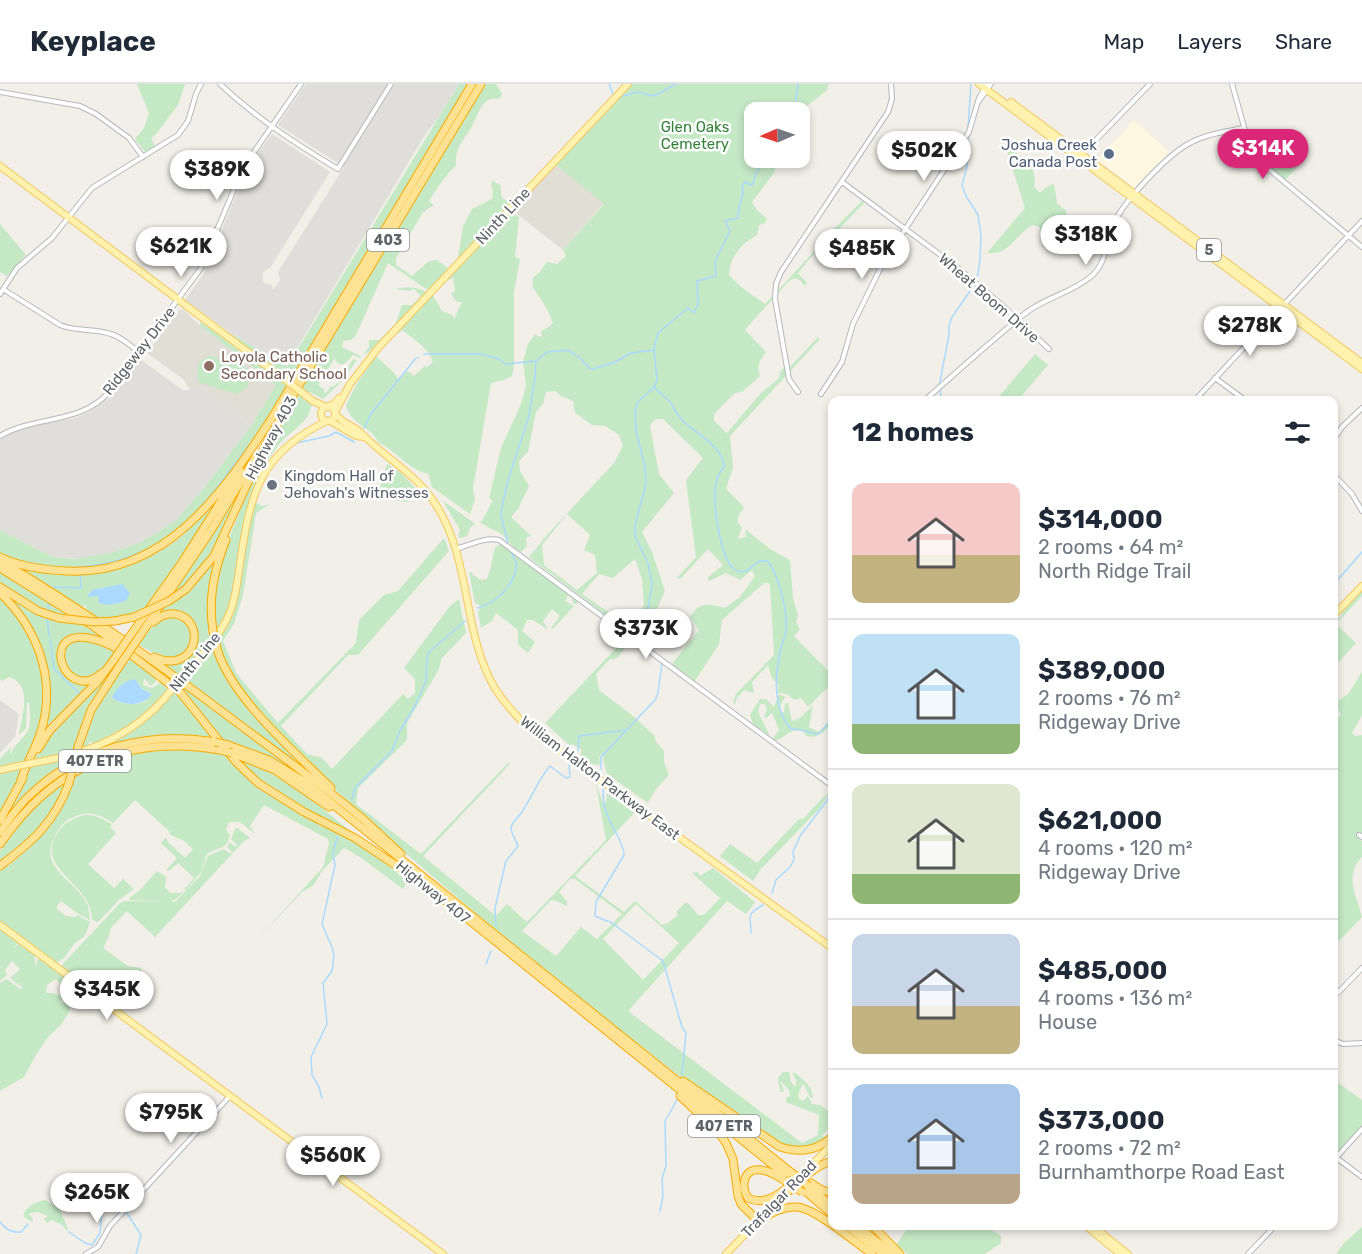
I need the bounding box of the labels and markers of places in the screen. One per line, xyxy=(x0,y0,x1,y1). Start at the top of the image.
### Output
pin: $314K xyxy=(1221,129,1305,180)
pin: $502K xyxy=(882,131,966,182)
place label: Joshua Creek Canada Post xyxy=(1001,136,1097,171)
marker: Joshua Creek Canada Post xyxy=(1102,147,1116,161)
pin: $389K xyxy=(175,150,259,201)
pin: $318K xyxy=(1044,215,1128,266)
pin: $621K xyxy=(139,227,223,278)
pin: $485K xyxy=(820,229,904,280)
pin: $278K xyxy=(1208,306,1292,357)
place label: Loyola Catholic Secondary School xyxy=(221,348,347,383)
marker: Loyola Catholic Secondary School xyxy=(202,359,216,373)
place label: Kingdom Hall of Jehovah's Witnesses xyxy=(284,467,429,502)
marker: Kingdom Hall of Jehovah's Witnesses xyxy=(265,478,279,492)
pin: $373K xyxy=(604,609,688,660)
pin: $345K xyxy=(65,970,149,1021)
pin: $795K xyxy=(129,1093,213,1144)
pin: $560K xyxy=(291,1136,375,1187)
pin: $265K xyxy=(55,1173,139,1224)

